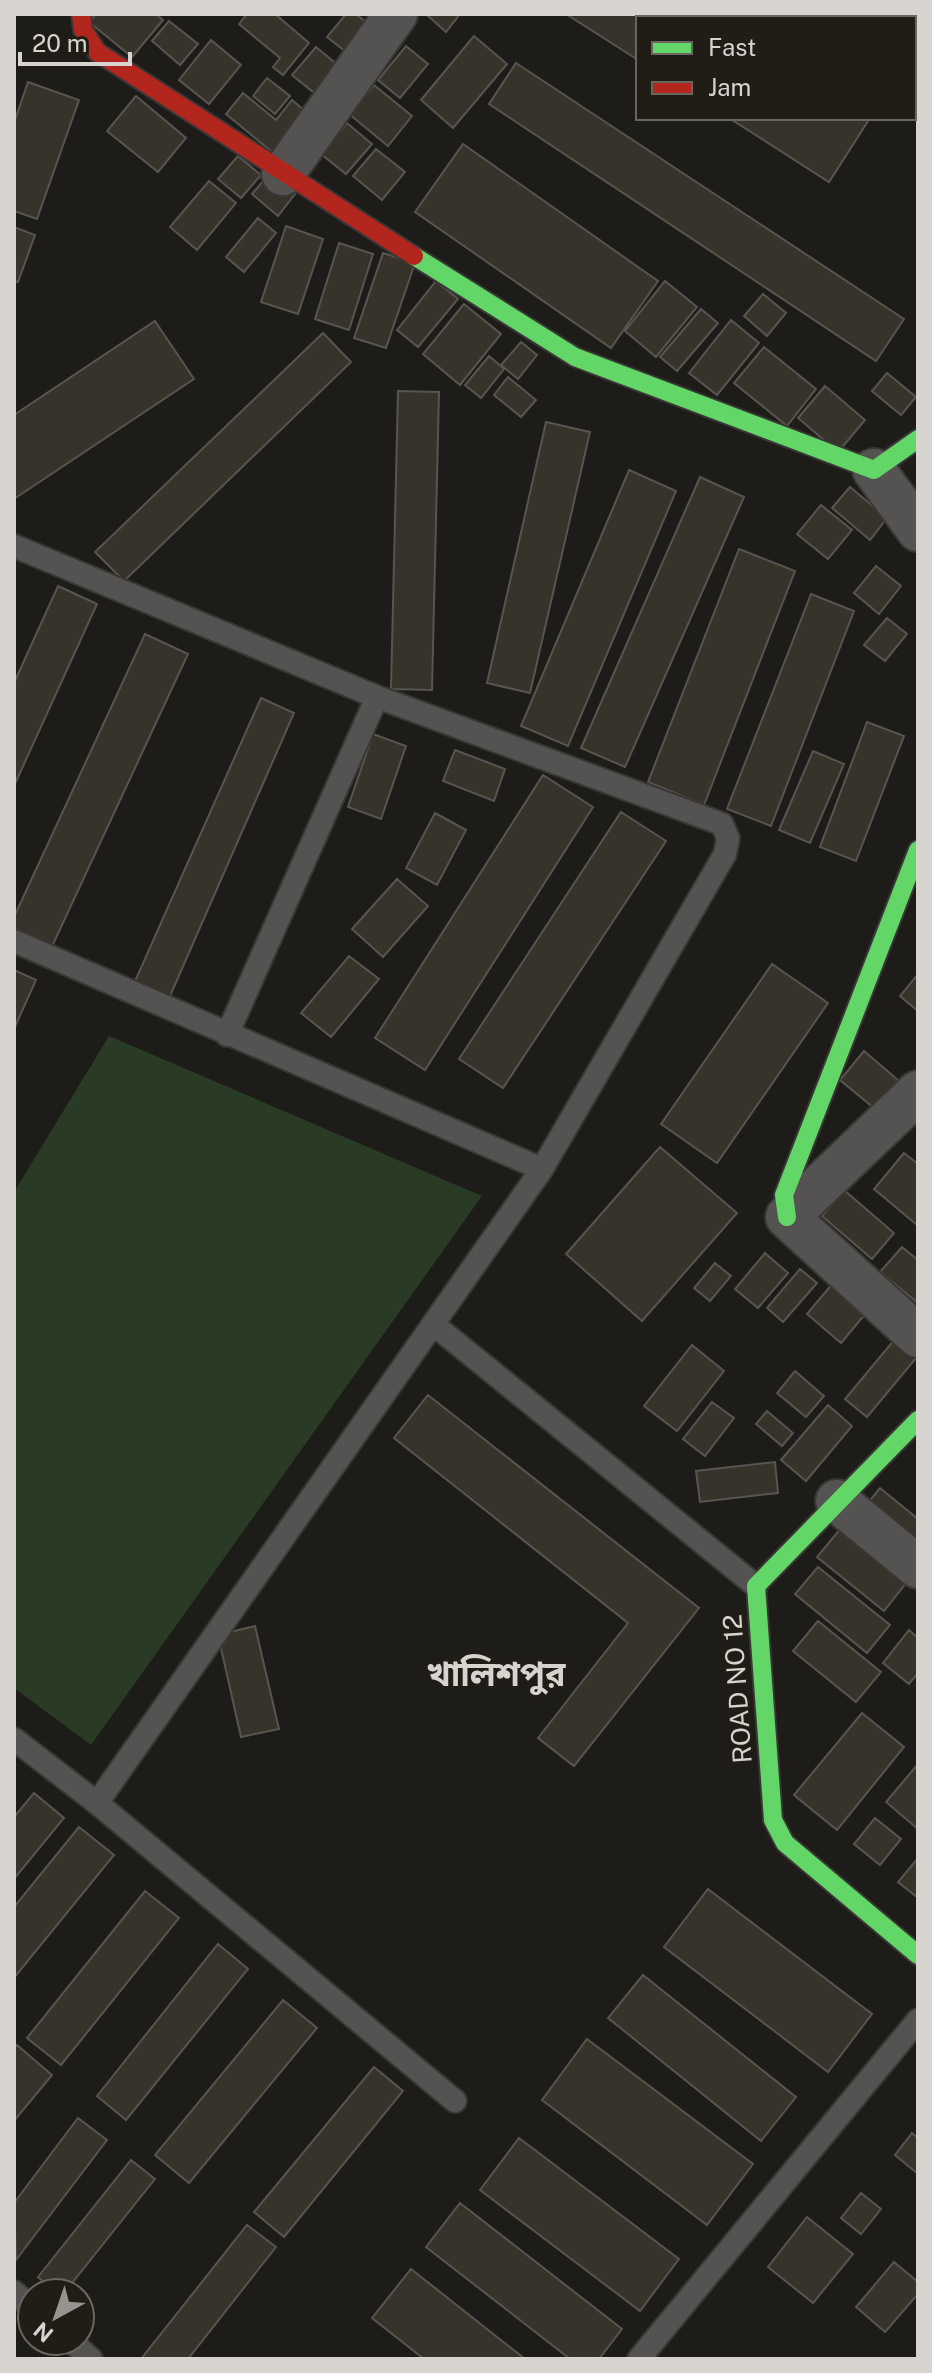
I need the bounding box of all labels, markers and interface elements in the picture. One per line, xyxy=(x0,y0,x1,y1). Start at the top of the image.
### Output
scale bar xyxy=(20,16,130,66)
legend xyxy=(636,16,916,120)
text: 20 m xyxy=(32,29,88,57)
text: Fast xyxy=(708,33,756,61)
text: Jam xyxy=(708,73,751,101)
street label: ROAD NO 12 xyxy=(716,1613,758,1765)
district label: খালিশপুর xyxy=(427,1654,566,1695)
north arrow xyxy=(16,2277,96,2357)
text: N xyxy=(28,2317,58,2348)

